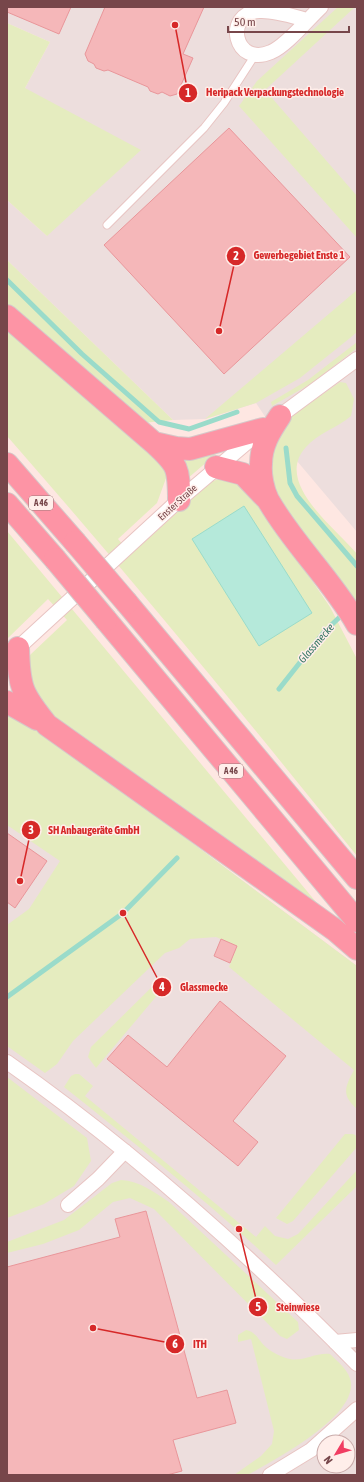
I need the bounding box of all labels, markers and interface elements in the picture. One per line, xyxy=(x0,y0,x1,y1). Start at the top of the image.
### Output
scale bar xyxy=(228,8,349,34)
text: 50 m xyxy=(234,15,256,29)
callout: Heripack Verpackungstechnologie xyxy=(178,81,352,104)
text: 1 xyxy=(185,86,191,100)
text: Heripack Verpackungstechnologie xyxy=(206,86,344,98)
callout: Gewerbegebiet Enste 1 xyxy=(226,244,353,267)
text: 2 xyxy=(233,249,239,263)
text: Gewerbegebiet Enste 1 xyxy=(253,249,345,261)
street label: Enster Straße xyxy=(156,482,199,523)
road number: A 46 xyxy=(29,496,53,510)
water label: Glassmecke xyxy=(296,621,336,665)
road number: A 46 xyxy=(219,764,243,778)
callout: SH Anbaugeräte GmbH xyxy=(21,819,148,842)
text: 3 xyxy=(28,823,34,837)
text: SH Anbaugeräte GmbH xyxy=(48,824,140,836)
callout: Glassmecke xyxy=(152,975,236,998)
text: 4 xyxy=(158,980,165,994)
text: Glassmecke xyxy=(180,981,228,993)
callout: Steinwiese xyxy=(248,1295,328,1318)
text: 5 xyxy=(255,1300,261,1314)
text: Steinwiese xyxy=(276,1301,320,1313)
callout: ITH xyxy=(165,1333,215,1356)
text: 6 xyxy=(172,1337,178,1351)
text: ITH xyxy=(193,1338,207,1350)
north arrow xyxy=(316,1434,356,1474)
text: N xyxy=(321,1454,335,1466)

